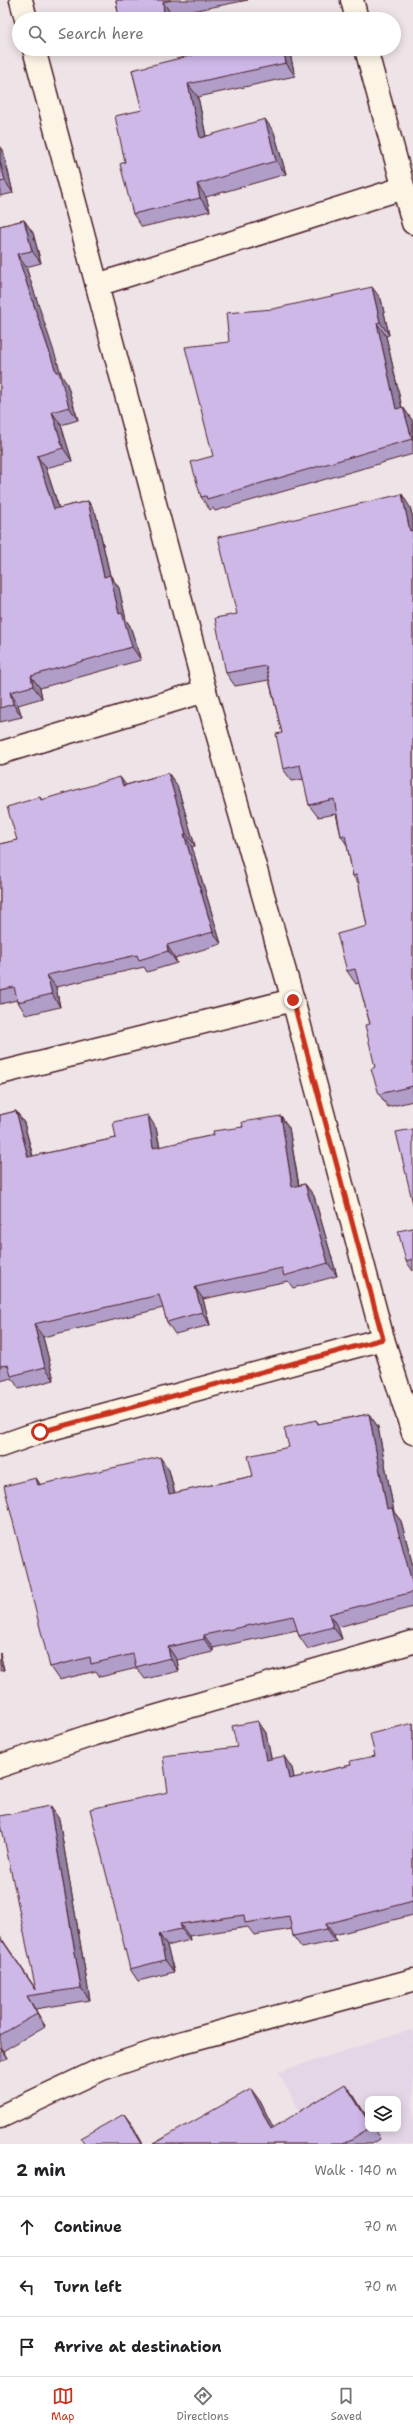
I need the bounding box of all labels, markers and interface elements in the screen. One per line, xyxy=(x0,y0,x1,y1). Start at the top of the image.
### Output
search box xyxy=(12,12,401,56)
icon: search xyxy=(26,23,48,45)
text: Search here xyxy=(58,24,144,44)
route end xyxy=(284,991,302,1009)
route start xyxy=(31,1423,49,1441)
map controls xyxy=(365,2096,401,2132)
button: layers xyxy=(365,2096,401,2132)
text: 2 min xyxy=(16,2159,66,2181)
text: Walk · 140 m xyxy=(314,2162,397,2179)
icon: ahead xyxy=(16,2216,38,2238)
text: Continue xyxy=(54,2217,122,2237)
text: 70 m xyxy=(363,2218,397,2235)
icon: left xyxy=(16,2276,38,2298)
text: Turn left xyxy=(54,2277,122,2297)
text: 70 m xyxy=(363,2278,397,2295)
icon: arrive xyxy=(16,2336,38,2358)
text: Arrive at destination xyxy=(54,2337,222,2357)
tab: Map xyxy=(51,2385,75,2424)
tab: Directions xyxy=(176,2385,229,2424)
tab: Saved xyxy=(331,2385,362,2424)

